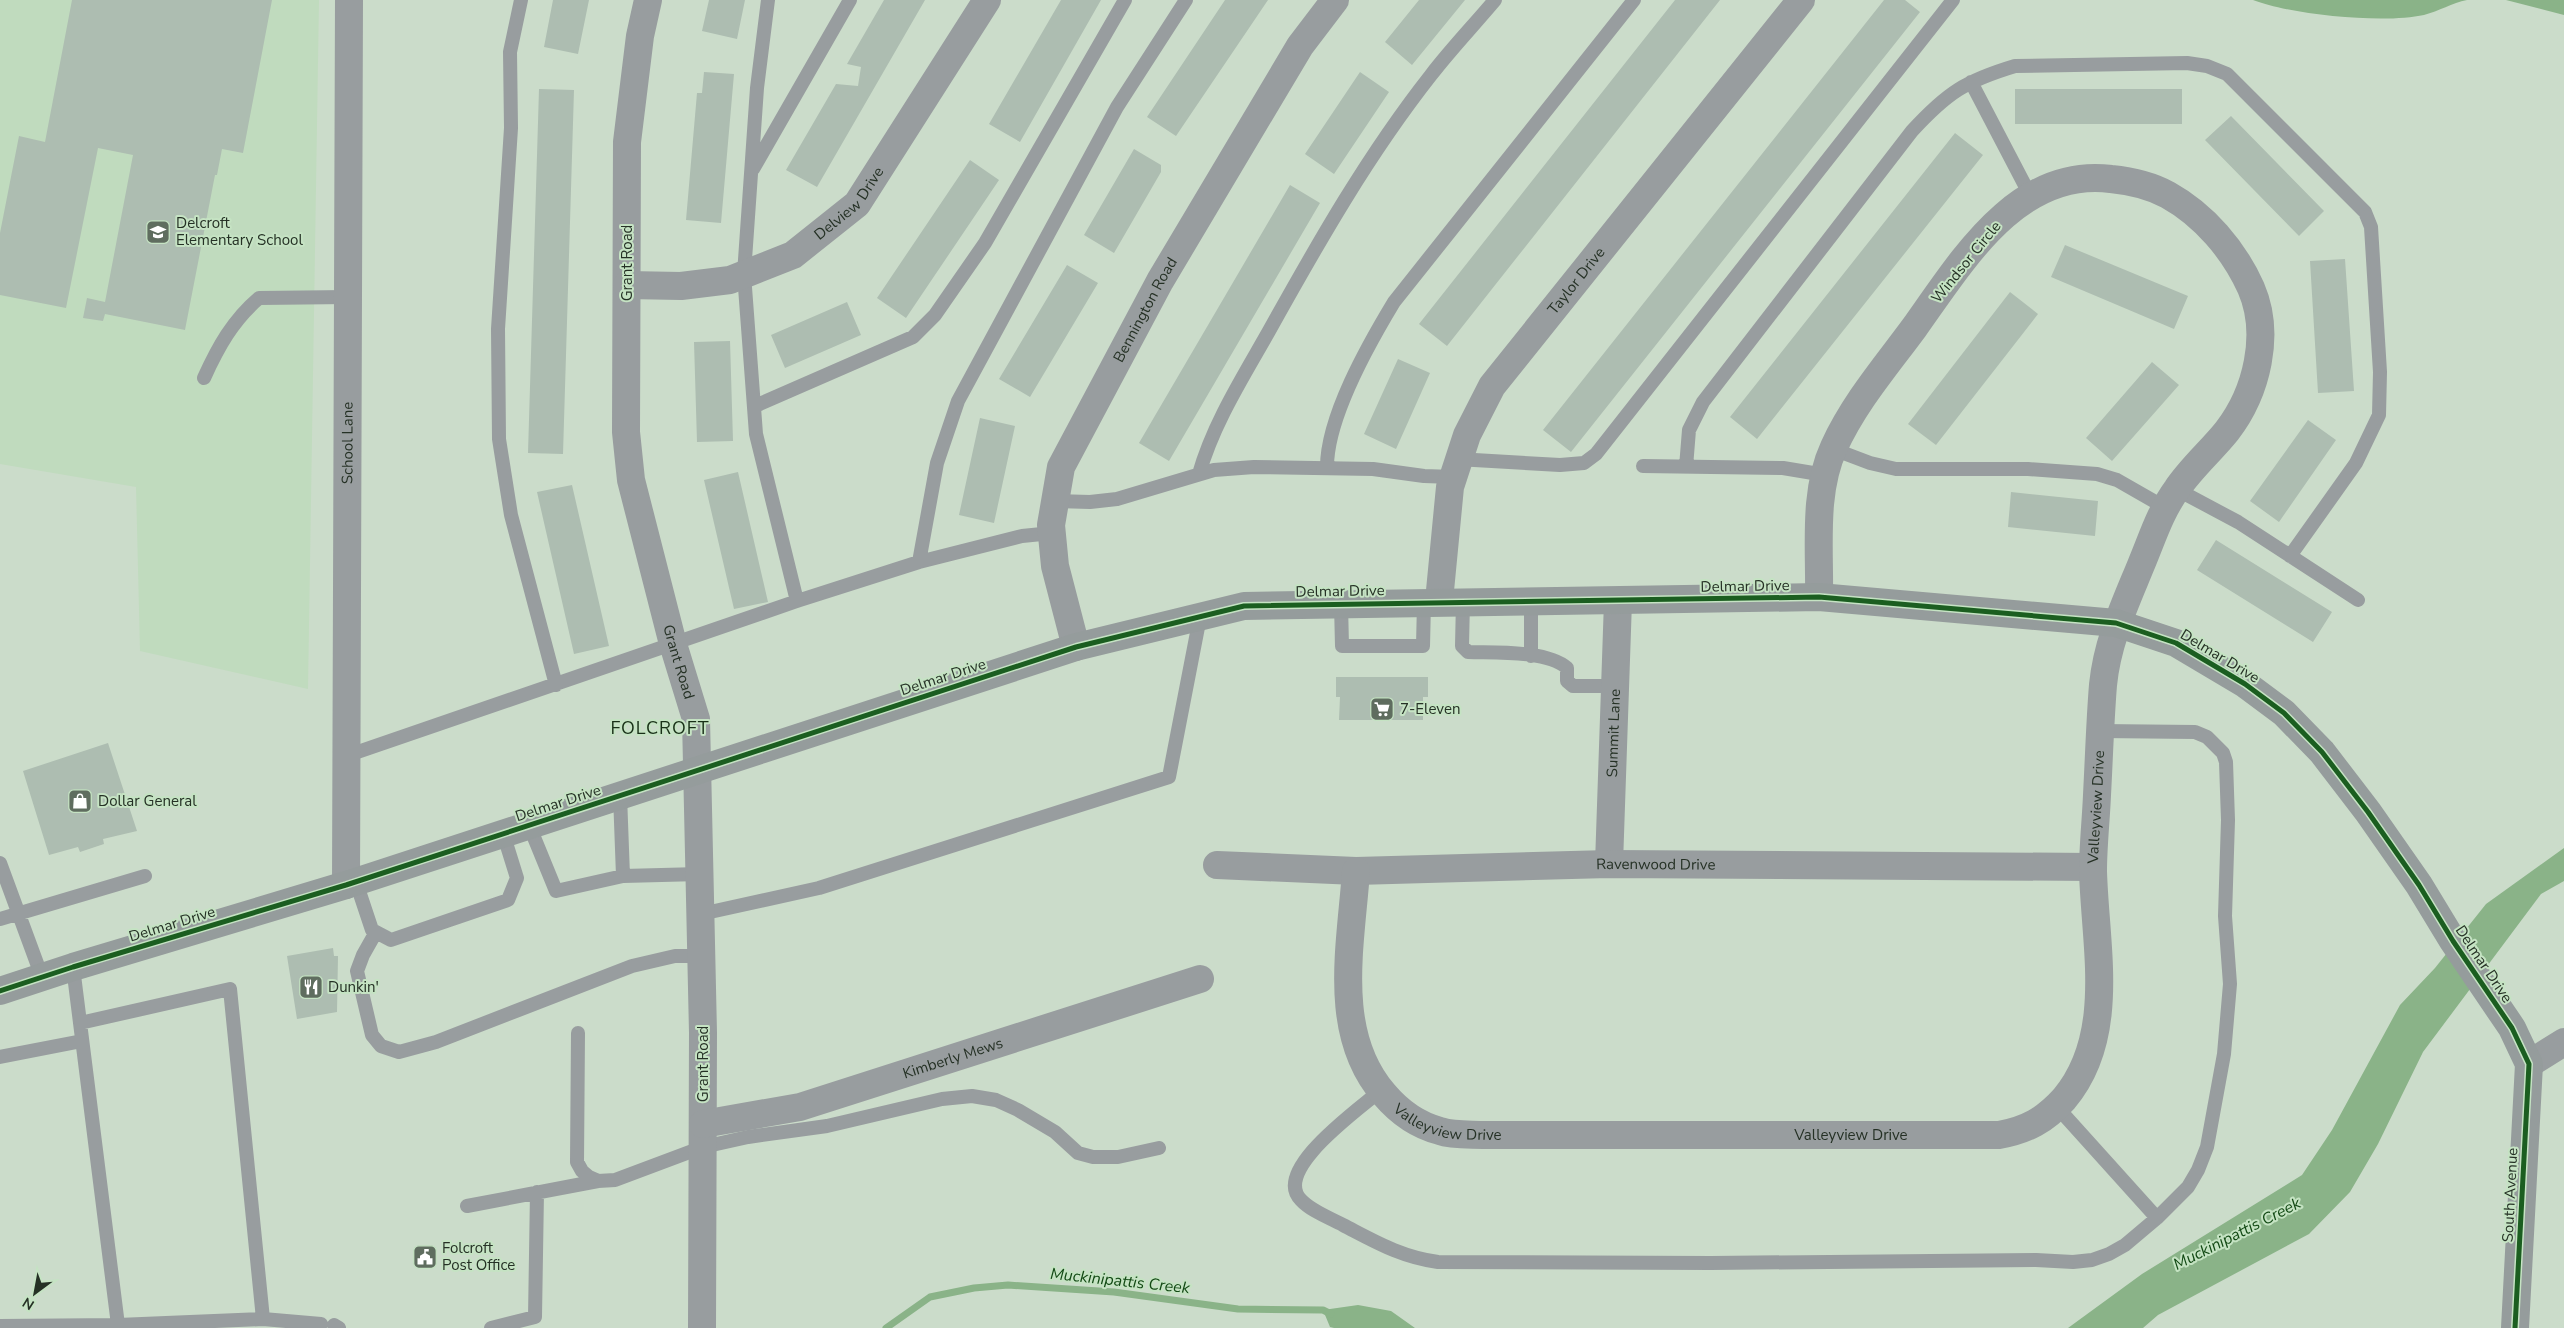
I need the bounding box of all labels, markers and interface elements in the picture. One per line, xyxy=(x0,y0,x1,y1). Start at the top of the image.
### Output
street label: Delview Drive xyxy=(810,163,888,244)
place label: Delcroft Elementary School xyxy=(176,213,303,250)
street label: Windsor Circle xyxy=(1927,217,2005,307)
school or university icon: Delcroft Elementary School xyxy=(145,219,171,245)
street label: Grant Road xyxy=(617,225,637,301)
street label: Taylor Drive xyxy=(1543,243,1609,319)
street label: Bennington Road xyxy=(1108,254,1182,366)
street label: School Lane xyxy=(337,402,358,484)
street label: Delmar Drive xyxy=(1700,575,1790,597)
street label: Delmar Drive xyxy=(1295,580,1385,602)
street label: Grant Road xyxy=(658,623,699,702)
street label: Delmar Drive xyxy=(2177,624,2263,688)
street label: Delmar Drive xyxy=(898,654,988,700)
street label: Summit Lane xyxy=(1602,688,1625,778)
supermarket icon: 7-Eleven xyxy=(1369,696,1395,722)
place label: 7-Eleven xyxy=(1400,699,1460,719)
district label: FOLCROFT xyxy=(610,716,710,740)
street label: Valleyview Drive xyxy=(2083,750,2109,865)
street label: Delmar Drive xyxy=(513,780,603,826)
shop icon: Dollar General xyxy=(67,788,93,814)
place label: Dollar General xyxy=(98,791,197,811)
street label: Ravenwood Drive xyxy=(1596,854,1716,875)
street label: Delmar Drive xyxy=(126,901,218,947)
street label: Delmar Drive xyxy=(2451,921,2517,1007)
restaurant icon: Dunkin' xyxy=(298,974,324,1000)
place label: Dunkin' xyxy=(328,977,379,997)
street label: Grant Road xyxy=(693,1026,713,1102)
street label: Kimberly Mews xyxy=(900,1033,1006,1083)
street label: Valleyview Drive xyxy=(1388,1098,1502,1145)
street label: Valleyview Drive xyxy=(1793,1125,1908,1145)
street label: South Avenue xyxy=(2498,1147,2522,1243)
water label: Muckinipattis Creek xyxy=(2169,1192,2305,1276)
place label: Folcroft Post Office xyxy=(442,1238,515,1275)
public building icon: Folcroft Post Office xyxy=(412,1244,438,1270)
water label: Muckinipattis Creek xyxy=(1049,1263,1192,1299)
north arrow xyxy=(10,1268,60,1318)
text: N xyxy=(19,1293,38,1314)

